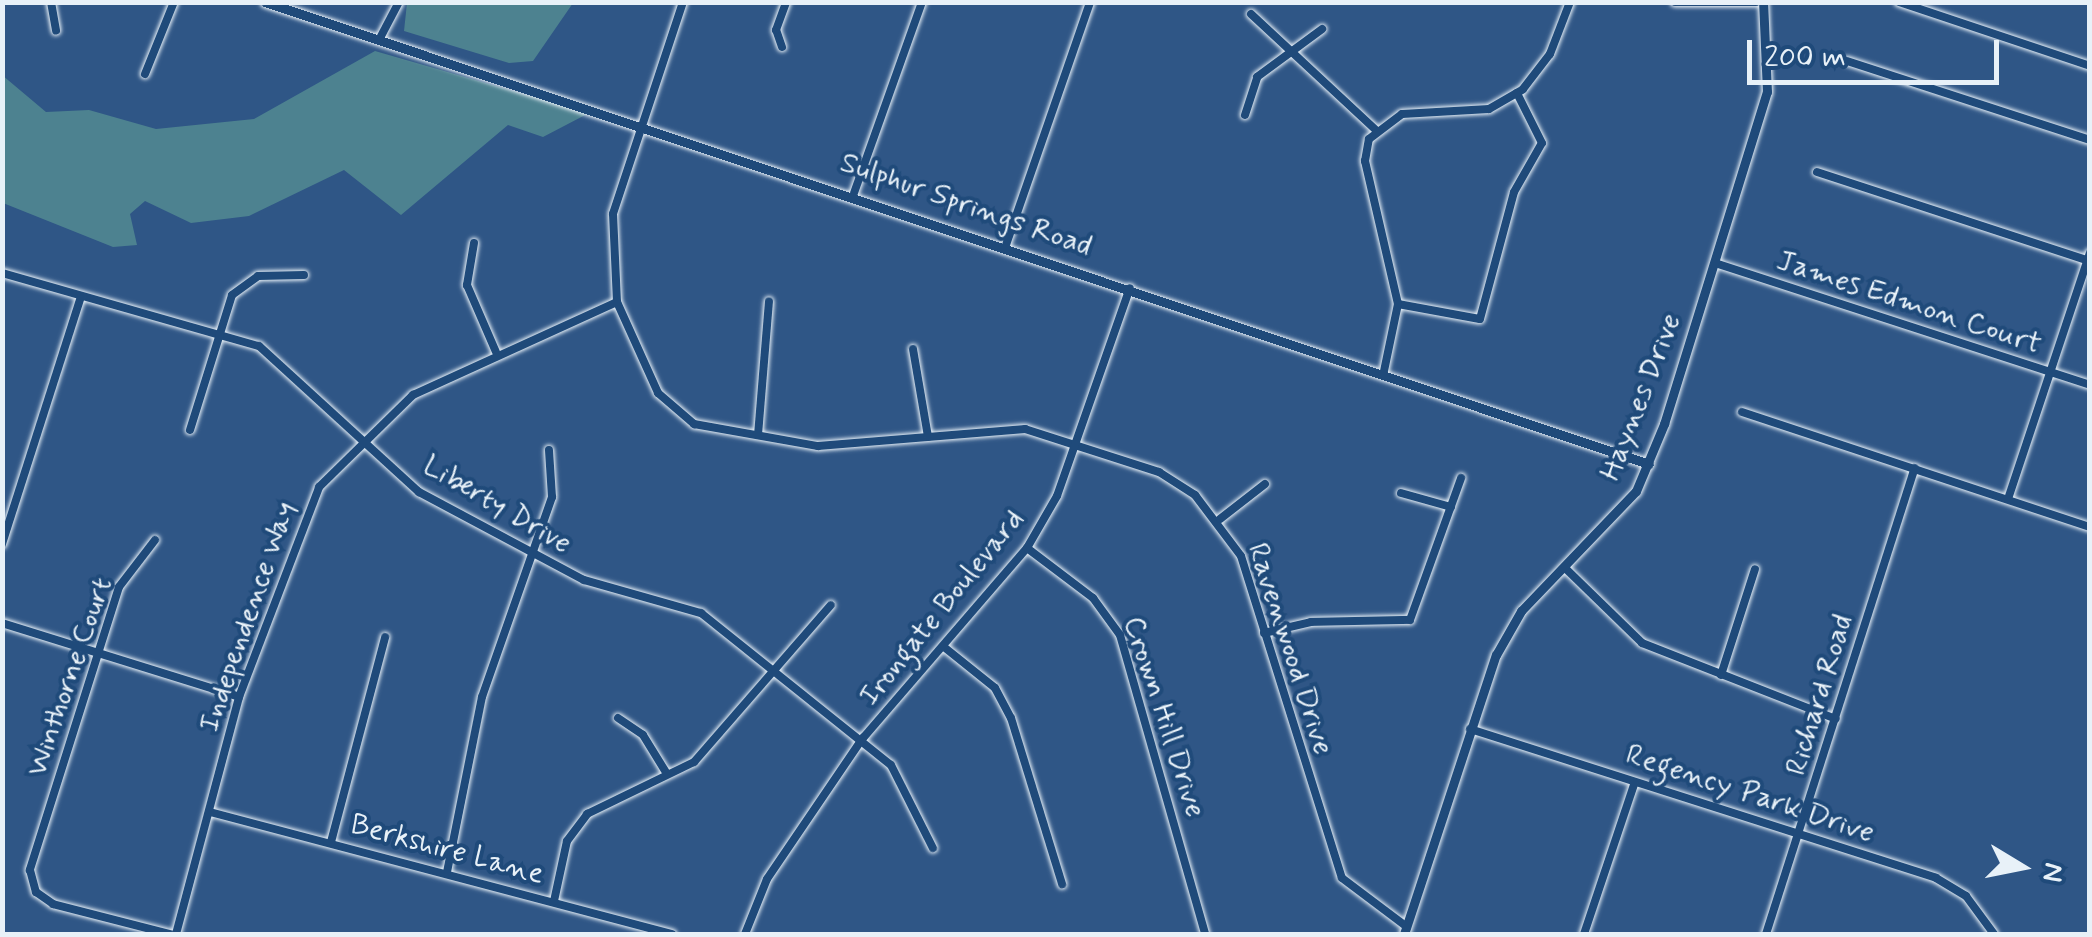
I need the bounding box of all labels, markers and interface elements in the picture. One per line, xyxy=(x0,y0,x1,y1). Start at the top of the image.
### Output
scale bar xyxy=(1752,20,2004,82)
text: 200 m xyxy=(1764,38,1846,77)
street label: Sulphur Springs Road xyxy=(839,146,1093,264)
street label: James Edmon Court xyxy=(1775,244,2043,362)
street label: Haynes Drive xyxy=(1593,309,1689,485)
street label: Liberty Drive xyxy=(416,448,578,562)
street label: Independence Way xyxy=(191,495,305,739)
street label: Irongate Boulevard xyxy=(853,504,1031,712)
street label: Ravenwood Drive xyxy=(1239,540,1341,758)
street label: Winthorne Court xyxy=(19,571,121,783)
street label: Richard Road xyxy=(1779,611,1861,779)
street label: Crown Hill Drive xyxy=(1115,614,1213,820)
street label: Regency Park Drive xyxy=(1625,738,1875,850)
street label: Berkshire Lane xyxy=(350,808,544,892)
north arrow xyxy=(1972,817,2072,917)
text: N xyxy=(2032,860,2072,885)

